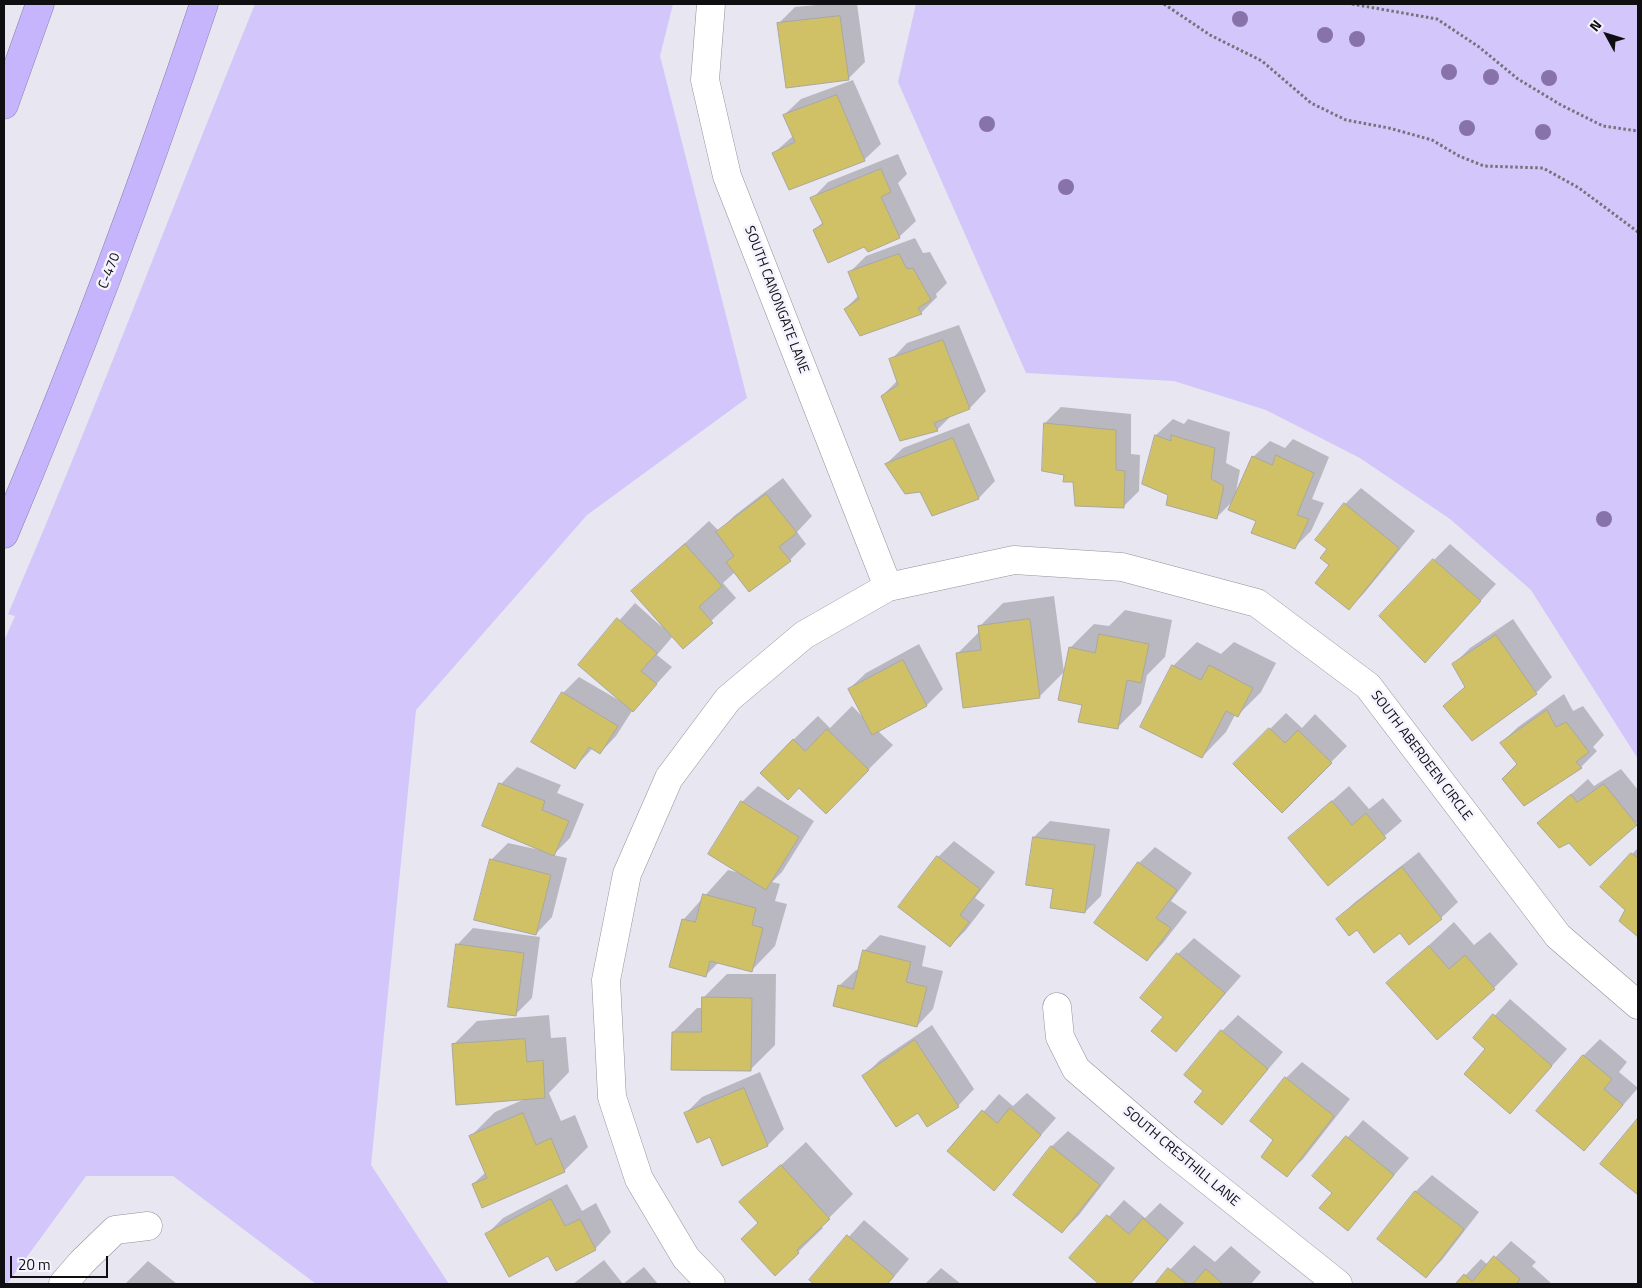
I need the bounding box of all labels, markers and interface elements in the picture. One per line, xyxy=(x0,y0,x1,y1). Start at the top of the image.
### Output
north arrow xyxy=(1582,10,1632,60)
text: N xyxy=(1584,15,1606,36)
street label: SOUTH CANONGATE LANE xyxy=(740,224,812,376)
street label: C-470 xyxy=(96,251,124,291)
street label: SOUTH ABERDEEN CIRCLE xyxy=(1367,688,1475,824)
street label: SOUTH CRESTHILL LANE xyxy=(1120,1104,1242,1210)
scale bar xyxy=(12,1246,110,1278)
text: 20 m xyxy=(18,1253,51,1276)

